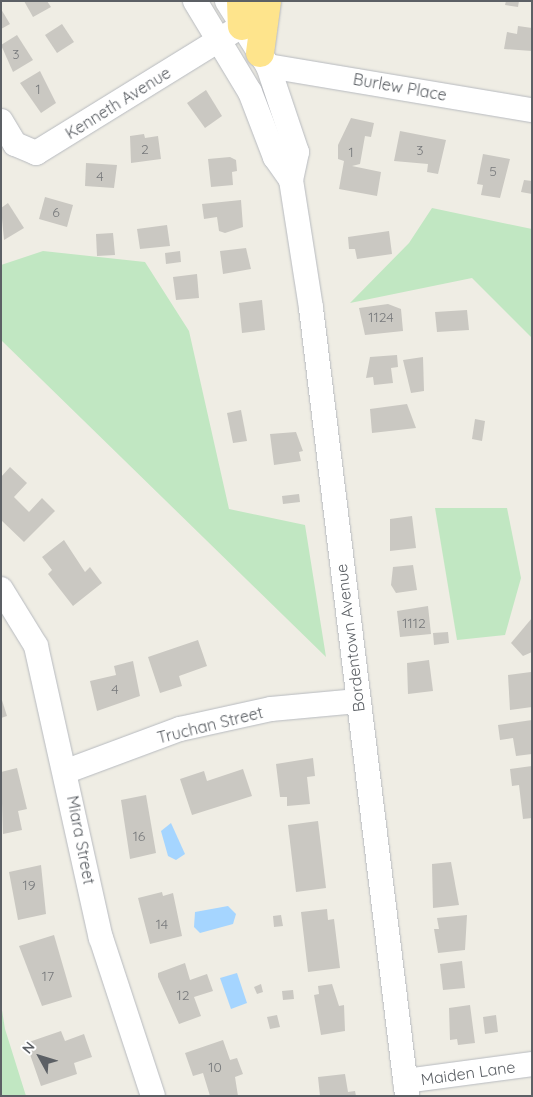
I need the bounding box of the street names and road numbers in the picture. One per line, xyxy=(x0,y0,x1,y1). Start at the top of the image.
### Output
street label: Kenneth Avenue xyxy=(62,63,174,143)
street label: Burlew Place xyxy=(352,69,448,105)
street label: Bordentown Avenue xyxy=(331,563,369,713)
street label: Truchan Street xyxy=(155,703,265,747)
street label: Miara Street xyxy=(63,794,99,886)
street label: Maiden Lane xyxy=(420,1057,516,1089)

